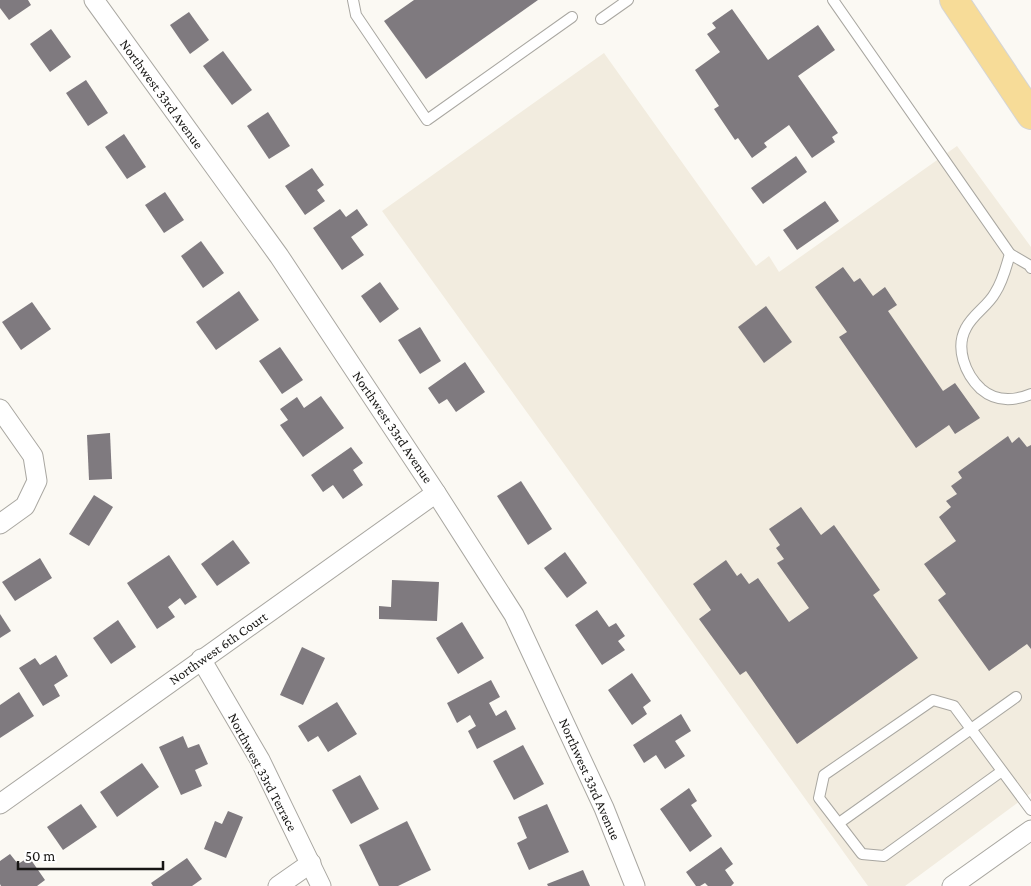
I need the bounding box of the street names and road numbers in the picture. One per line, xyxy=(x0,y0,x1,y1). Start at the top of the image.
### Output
street label: Northwest 33rd Avenue xyxy=(117,36,207,152)
street label: Northwest 33rd Avenue xyxy=(350,368,436,486)
street label: Northwest 6th Court xyxy=(166,608,270,688)
street label: Northwest 33rd Terrace xyxy=(225,710,301,834)
street label: Northwest 33rd Avenue xyxy=(556,716,624,842)

